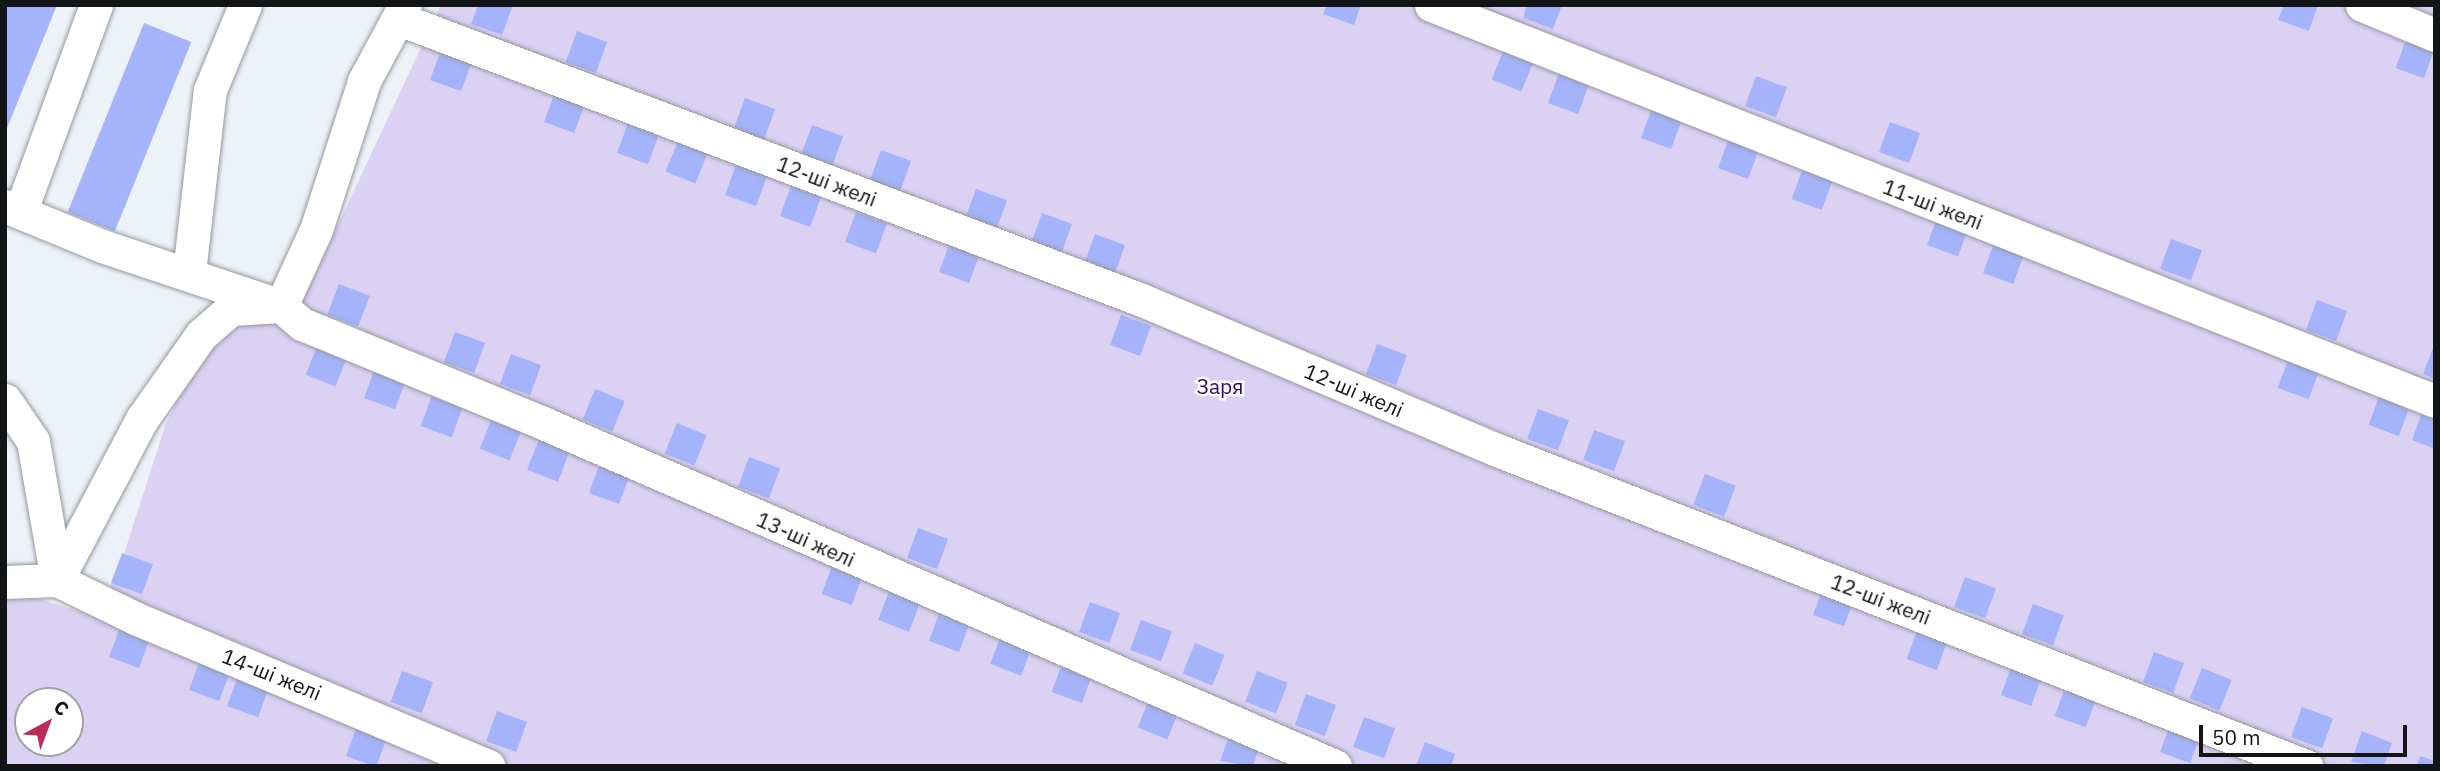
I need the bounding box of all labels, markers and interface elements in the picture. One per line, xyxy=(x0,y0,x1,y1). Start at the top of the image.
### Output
street label: 12-ші желі xyxy=(773,150,881,212)
street label: 11-ші желі xyxy=(1879,173,1987,235)
street label: 12-ші желі xyxy=(1301,358,1407,422)
park label: Заря xyxy=(1196,373,1244,399)
street label: 13-ші желі xyxy=(753,506,859,572)
street label: 12-ші желі xyxy=(1827,568,1935,630)
street label: 14-ші желі xyxy=(219,643,325,705)
north arrow xyxy=(14,687,84,757)
text: С xyxy=(49,695,74,721)
scale bar xyxy=(2202,712,2410,756)
text: 50 m xyxy=(2212,723,2261,751)

